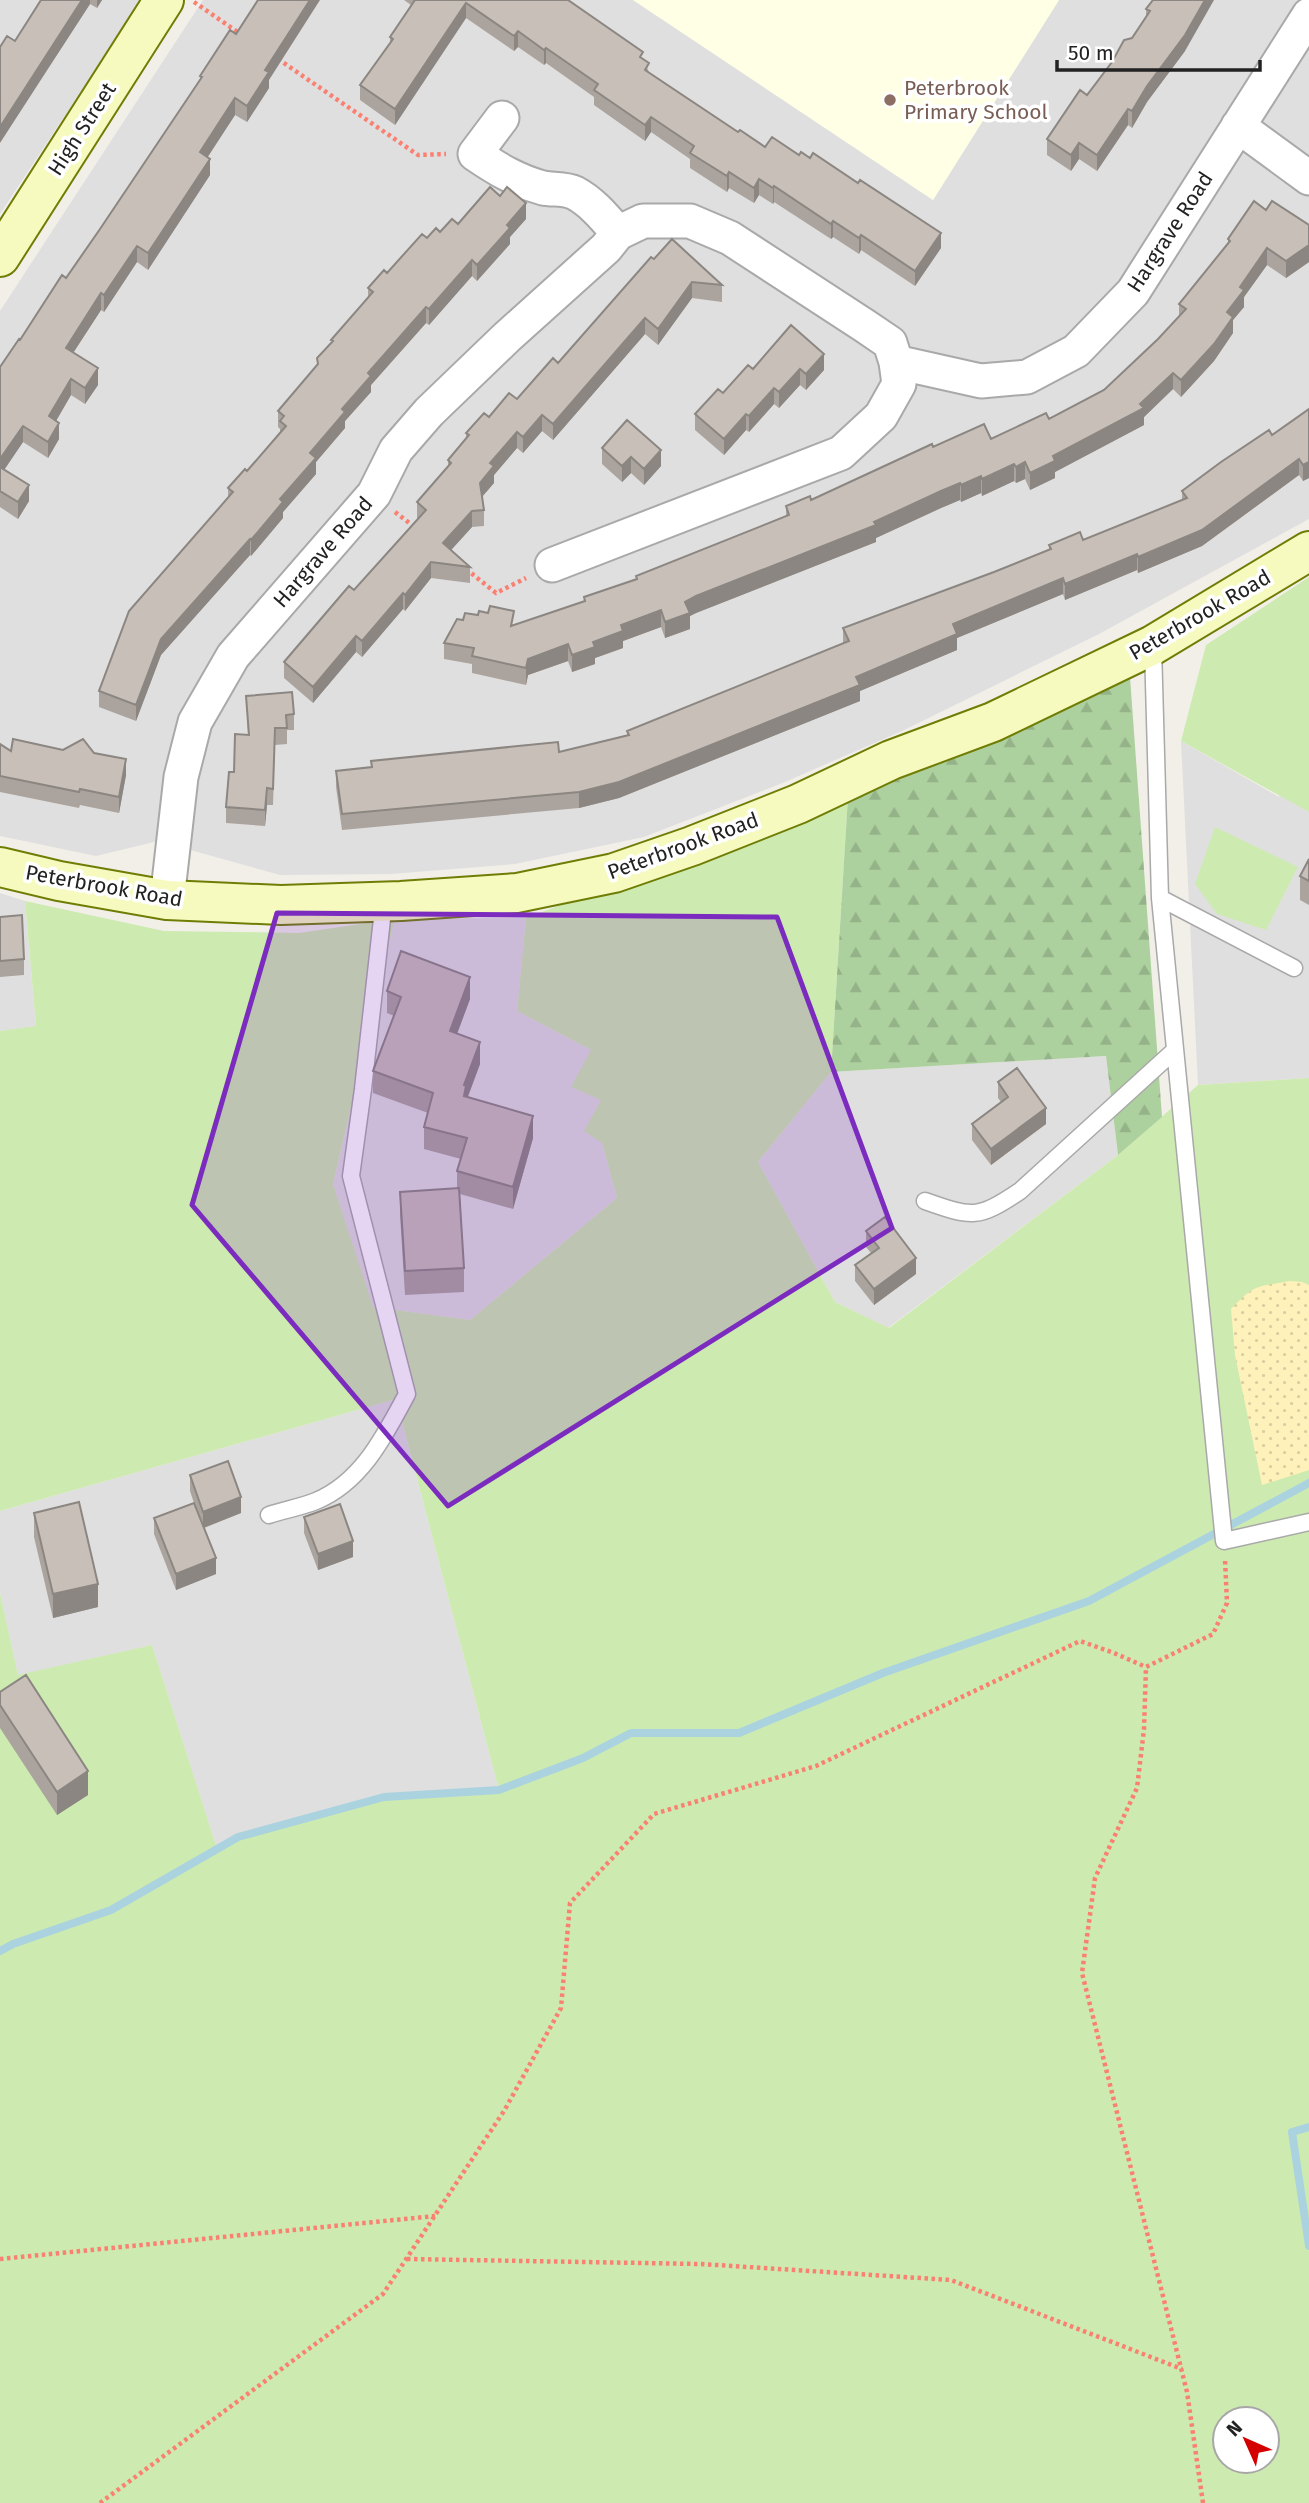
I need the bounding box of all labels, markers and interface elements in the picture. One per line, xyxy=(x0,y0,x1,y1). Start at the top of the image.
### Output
scale bar xyxy=(1057,28,1260,72)
text: 50 m xyxy=(1068,40,1114,66)
place label: Peterbrook Primary School xyxy=(904,75,1048,125)
street label: High Street xyxy=(42,77,122,181)
marker: Peterbrook Primary School xyxy=(882,92,898,108)
street label: Hargrave Road xyxy=(1121,167,1219,297)
street label: Hargrave Road xyxy=(268,491,378,613)
street label: Peterbrook Road xyxy=(1125,564,1275,666)
street label: Peterbrook Road xyxy=(604,807,762,885)
street label: Peterbrook Road xyxy=(23,859,185,913)
north arrow xyxy=(1211,2405,1281,2475)
text: N xyxy=(1222,2416,1247,2441)

